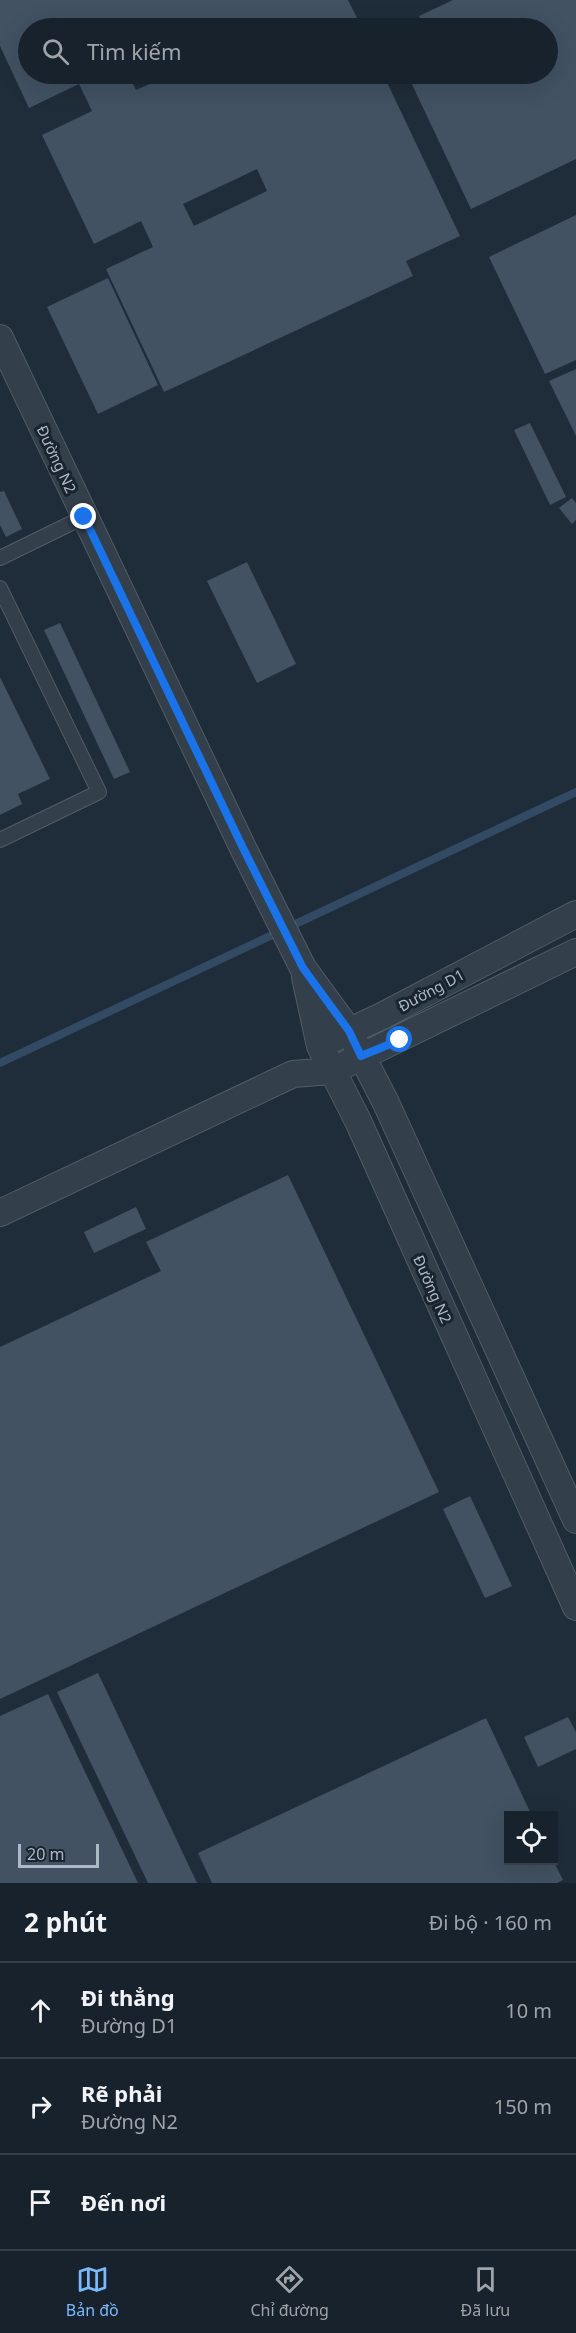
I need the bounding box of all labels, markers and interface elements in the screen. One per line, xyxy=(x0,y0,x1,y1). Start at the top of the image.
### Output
search box xyxy=(18,18,558,84)
icon: search xyxy=(39,35,72,68)
text: Tìm kiếm xyxy=(87,36,182,66)
street label: Đường N2 xyxy=(33,422,81,496)
route end xyxy=(70,503,96,529)
street label: Đường D1 xyxy=(394,964,468,1016)
route start xyxy=(386,1026,412,1052)
street label: Đường N2 xyxy=(409,1252,457,1326)
map controls xyxy=(504,1811,558,1865)
button: locate xyxy=(504,1811,558,1865)
scale bar xyxy=(18,1841,99,1868)
text: 20 m xyxy=(27,1843,64,1865)
text: 2 phút xyxy=(24,1904,107,1940)
text: Đi bộ · 160 m xyxy=(429,1909,552,1936)
text: Đi thẳng xyxy=(81,1982,175,2012)
icon: ahead xyxy=(24,1994,57,2027)
text: 10 m xyxy=(505,1997,552,2024)
text: Đường D1 xyxy=(81,2012,177,2039)
text: Rẽ phải xyxy=(81,2078,162,2108)
icon: right xyxy=(24,2090,57,2123)
text: 150 m xyxy=(494,2093,552,2120)
text: Đường N2 xyxy=(81,2108,178,2135)
icon: arrive xyxy=(24,2186,57,2219)
text: Đến nơi xyxy=(81,2187,166,2217)
tab: Bản đồ xyxy=(66,2263,119,2321)
tab: Chỉ đường xyxy=(250,2263,329,2321)
tab: Đã lưu xyxy=(461,2263,510,2321)

